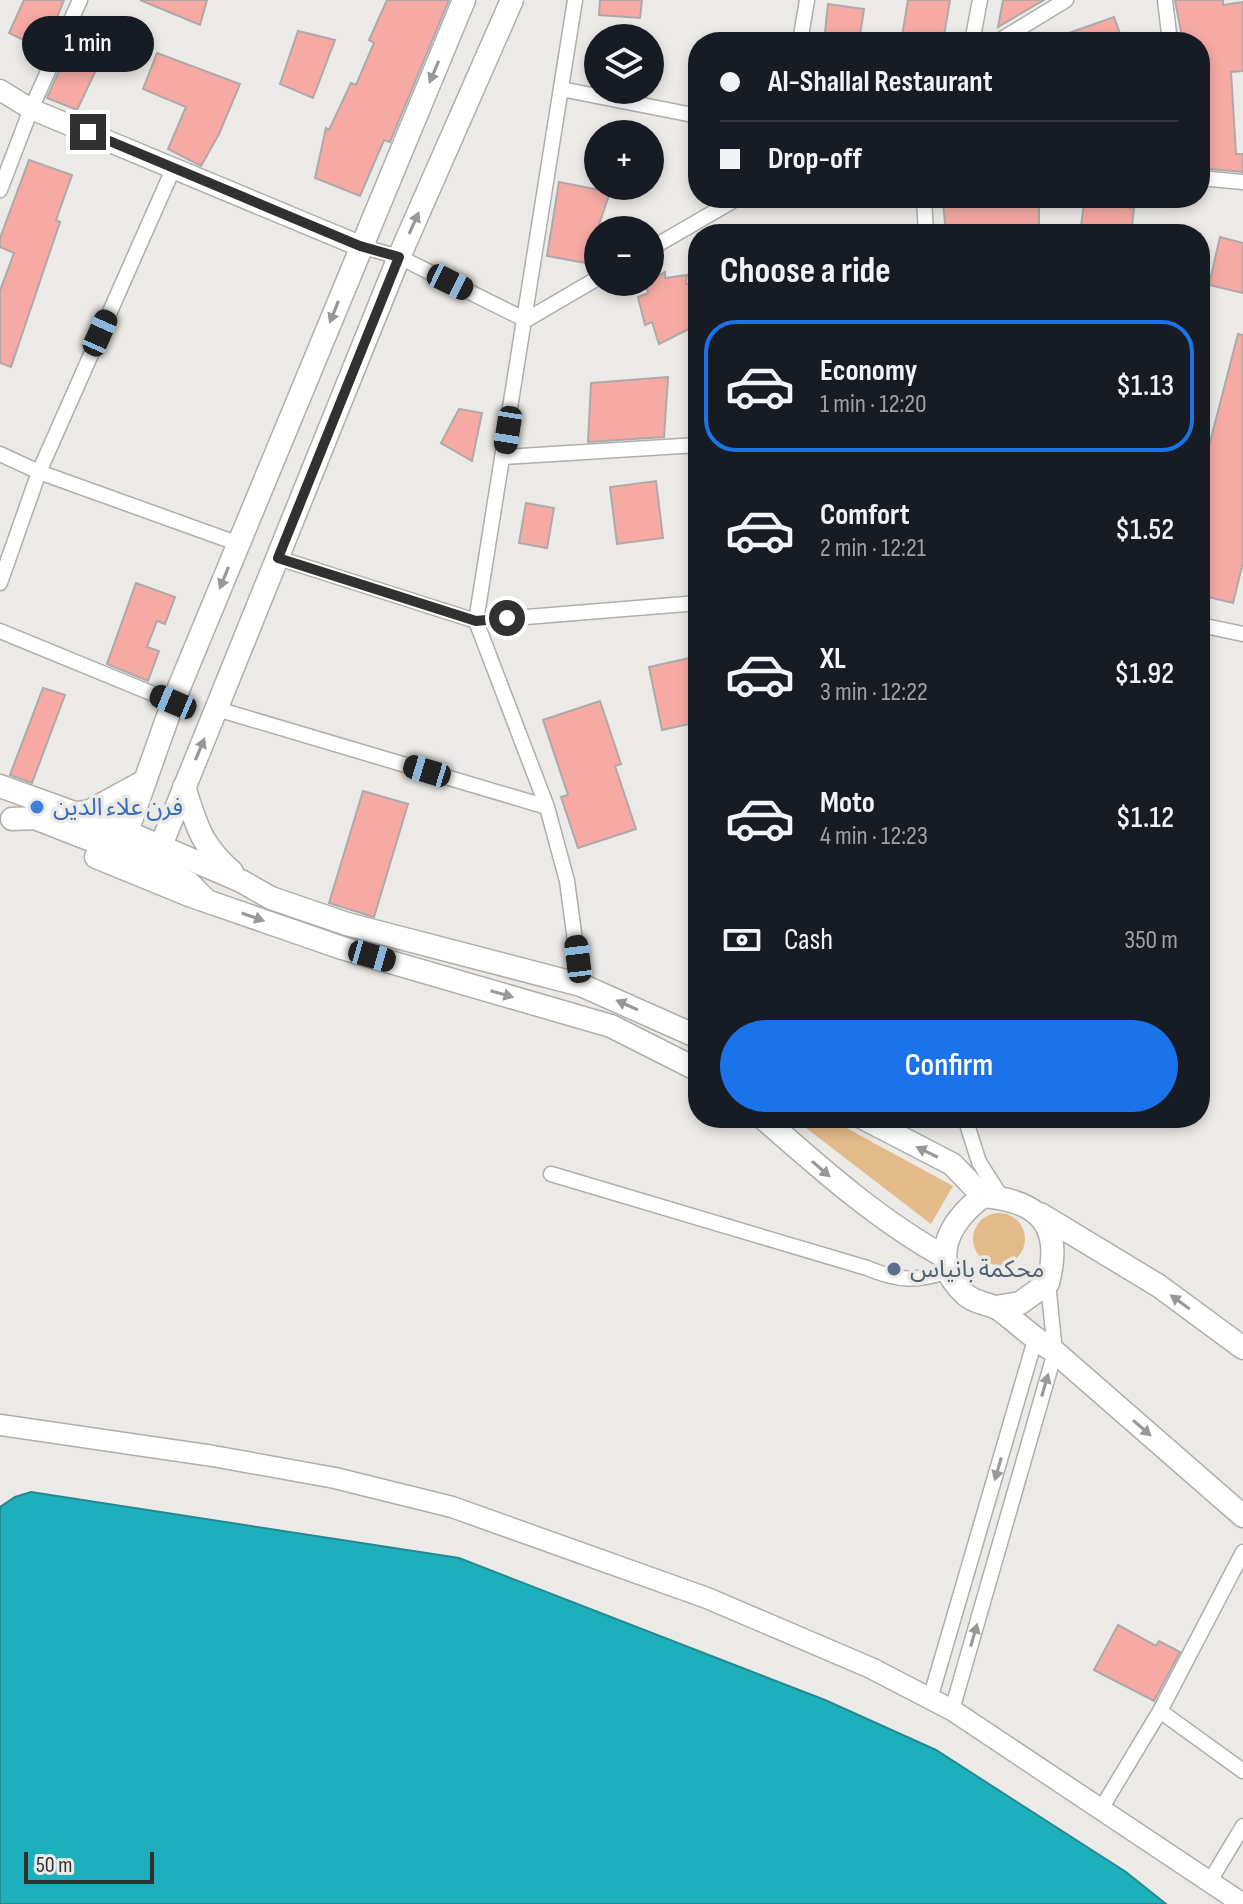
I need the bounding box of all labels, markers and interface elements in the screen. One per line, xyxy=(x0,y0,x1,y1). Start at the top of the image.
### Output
callout: 1 min xyxy=(22,16,154,72)
map controls xyxy=(584,24,664,296)
button: layers xyxy=(584,24,664,104)
text: 1 min xyxy=(64,28,112,59)
one-way arrow xyxy=(427,60,440,84)
text: Al-Shallal Restaurant xyxy=(768,64,993,100)
route end xyxy=(70,114,106,150)
button: + xyxy=(584,120,664,200)
text: Drop-off xyxy=(768,141,862,177)
one-way arrow xyxy=(407,212,421,235)
button: − xyxy=(584,216,664,296)
text: Choose a ride xyxy=(720,250,891,293)
car xyxy=(423,261,477,303)
one-way arrow xyxy=(327,300,340,324)
car xyxy=(79,306,121,360)
icon: car xyxy=(724,350,796,422)
text: Economy xyxy=(820,353,917,389)
text: $1.13 xyxy=(1116,368,1174,404)
text: 1 min · 12:20 xyxy=(820,389,927,420)
car xyxy=(492,404,524,456)
icon: car xyxy=(724,494,796,566)
text: Comfort xyxy=(820,497,910,533)
text: $1.52 xyxy=(1115,512,1174,548)
text: 2 min · 12:21 xyxy=(820,533,926,564)
one-way arrow xyxy=(218,566,231,590)
route start xyxy=(489,600,525,636)
icon: car xyxy=(724,638,796,710)
text: XL xyxy=(820,641,846,677)
text: $1.92 xyxy=(1114,656,1174,692)
text: 3 min · 12:22 xyxy=(820,677,928,708)
car xyxy=(146,682,200,722)
one-way arrow xyxy=(193,738,206,761)
car xyxy=(401,753,453,789)
icon: car xyxy=(724,782,796,854)
text: Moto xyxy=(820,785,875,821)
place label: فرن علاء الدين xyxy=(53,793,183,822)
marker: فرن علاء الدين xyxy=(28,798,46,816)
text: $1.12 xyxy=(1116,800,1174,836)
text: 4 min · 12:23 xyxy=(820,821,928,852)
one-way arrow xyxy=(242,912,266,924)
icon: cash xyxy=(720,918,764,962)
text: Cash xyxy=(784,922,833,958)
text: 350 m xyxy=(1124,925,1178,956)
car xyxy=(563,934,593,984)
car xyxy=(346,938,398,974)
one-way arrow xyxy=(490,988,514,1001)
one-way arrow xyxy=(615,998,639,1011)
button: Confirm xyxy=(720,1020,1178,1112)
one-way arrow xyxy=(916,1145,939,1159)
one-way arrow xyxy=(812,1160,831,1178)
place label: محكمة بانياس xyxy=(910,1255,1044,1284)
marker: محكمة بانياس xyxy=(885,1260,903,1278)
one-way arrow xyxy=(1170,1294,1190,1310)
one-way arrow xyxy=(1040,1372,1052,1397)
one-way arrow xyxy=(1132,1419,1152,1436)
one-way arrow xyxy=(991,1457,1004,1481)
one-way arrow xyxy=(968,1622,981,1646)
scale bar xyxy=(24,1848,154,1884)
text: 50 m xyxy=(36,1852,72,1879)

